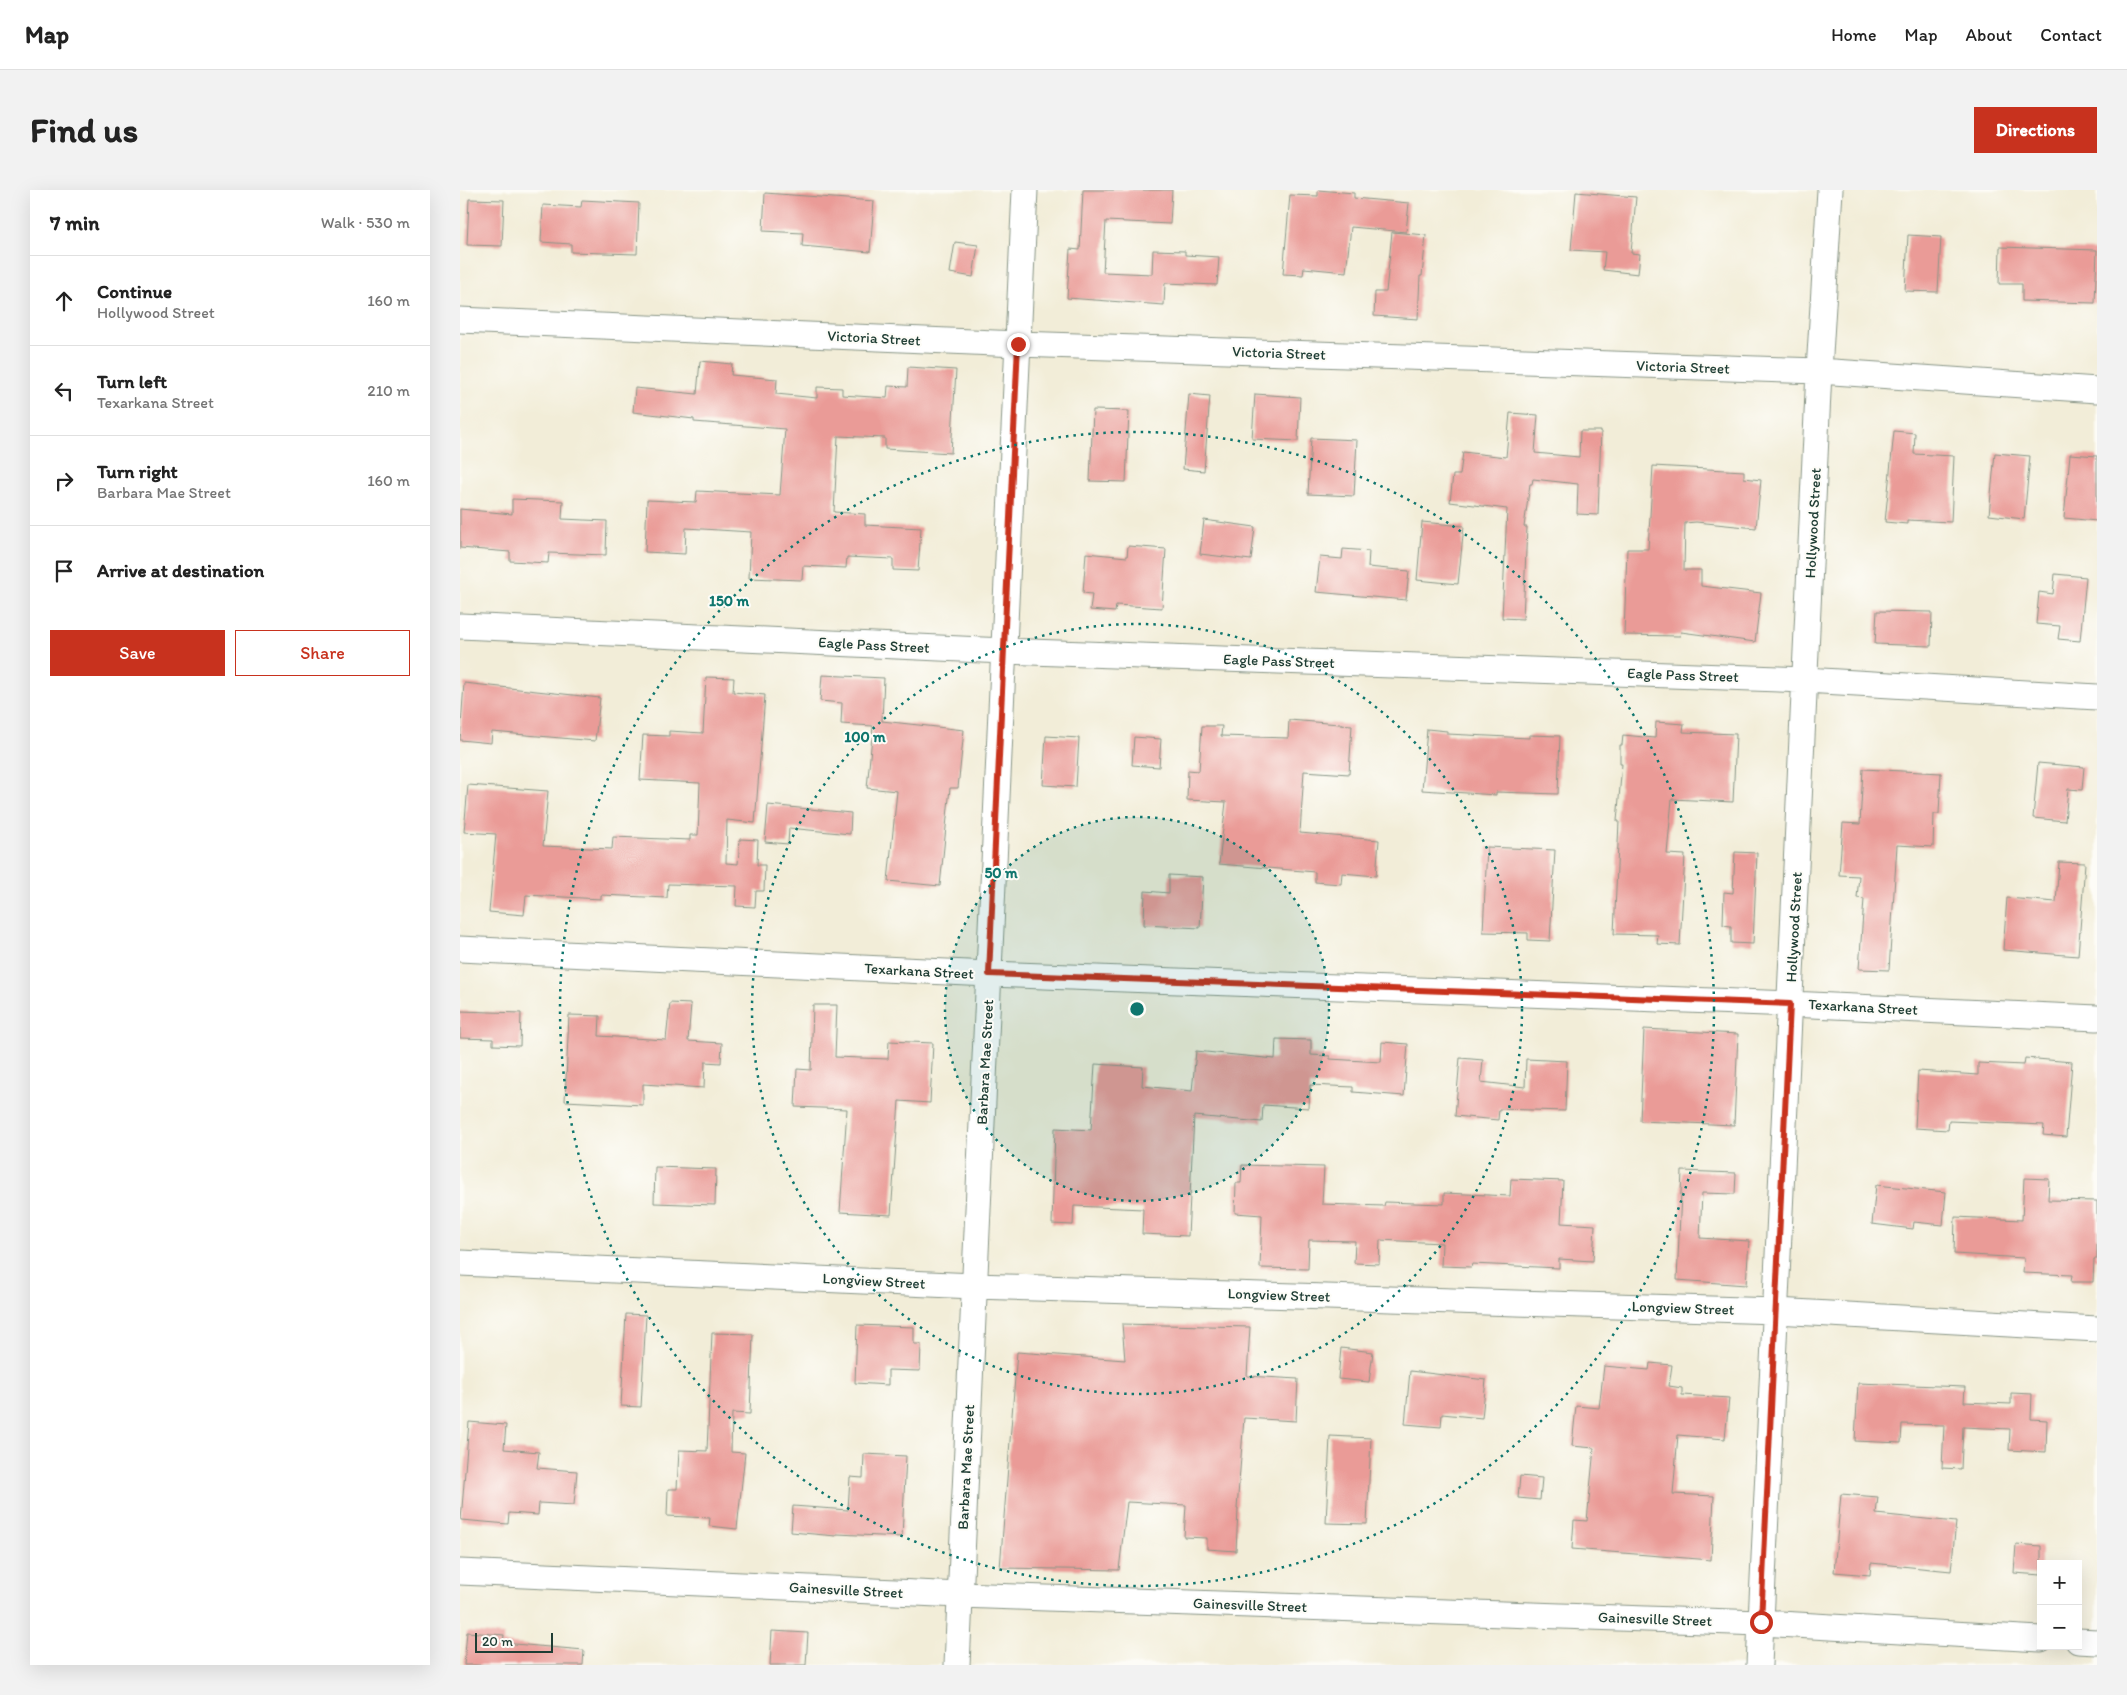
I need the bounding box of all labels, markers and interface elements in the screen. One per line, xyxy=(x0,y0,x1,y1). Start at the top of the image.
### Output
text: Map xyxy=(25,20,69,49)
text: Home xyxy=(1831,24,1877,46)
text: Map xyxy=(1905,24,1938,46)
text: About xyxy=(1966,24,2012,46)
text: Contact xyxy=(2040,24,2102,46)
button: Directions xyxy=(1974,107,2097,153)
text: Find us xyxy=(30,109,138,151)
text: 7 min xyxy=(50,210,99,235)
text: Walk · 530 m xyxy=(321,213,410,232)
text: Continue xyxy=(97,280,172,303)
icon: ahead xyxy=(50,287,78,315)
text: 160 m xyxy=(367,291,410,310)
text: Hollywood Street xyxy=(97,303,215,322)
street label: Victoria Street xyxy=(827,327,922,349)
route end xyxy=(1007,333,1030,356)
street label: Victoria Street xyxy=(1232,342,1326,364)
street label: Victoria Street xyxy=(1636,356,1730,378)
text: Turn left xyxy=(97,370,167,393)
icon: left xyxy=(50,377,78,405)
text: 210 m xyxy=(367,381,410,400)
text: Texarkana Street xyxy=(97,393,214,412)
text: Turn right xyxy=(97,460,178,483)
icon: right xyxy=(50,467,78,495)
street label: Hollywood Street xyxy=(1801,467,1825,579)
text: 160 m xyxy=(367,471,410,490)
text: Barbara Mae Street xyxy=(97,483,231,502)
icon: arrive xyxy=(50,557,78,585)
text: Arrive at destination xyxy=(97,559,264,582)
text: 150 m xyxy=(709,592,749,610)
button: Save xyxy=(50,630,225,676)
button: Share xyxy=(235,630,410,676)
street label: Eagle Pass Street xyxy=(818,633,931,657)
street label: Eagle Pass Street xyxy=(1223,650,1335,672)
street label: Eagle Pass Street xyxy=(1627,664,1739,686)
text: 100 m xyxy=(844,728,886,746)
text: 50 m xyxy=(984,864,1018,882)
street label: Hollywood Street xyxy=(1782,871,1806,983)
street label: Texarkana Street xyxy=(864,959,975,983)
street label: Texarkana Street xyxy=(1808,995,1919,1019)
street label: Barbara Mae Street xyxy=(973,998,997,1125)
centre of rings xyxy=(1128,1000,1146,1018)
street label: Longview Street xyxy=(822,1269,926,1293)
street label: Longview Street xyxy=(1227,1284,1331,1306)
street label: Longview Street xyxy=(1631,1297,1735,1319)
street label: Barbara Mae Street xyxy=(954,1403,978,1530)
map controls xyxy=(2037,1560,2082,1650)
button: + xyxy=(2037,1560,2082,1605)
street label: Gainesville Street xyxy=(789,1578,904,1602)
street label: Gainesville Street xyxy=(1193,1594,1308,1616)
button: − xyxy=(2037,1605,2082,1650)
street label: Gainesville Street xyxy=(1598,1608,1713,1630)
route start xyxy=(1750,1611,1773,1634)
scale bar xyxy=(475,1630,552,1653)
text: 20 m xyxy=(482,1633,513,1650)

